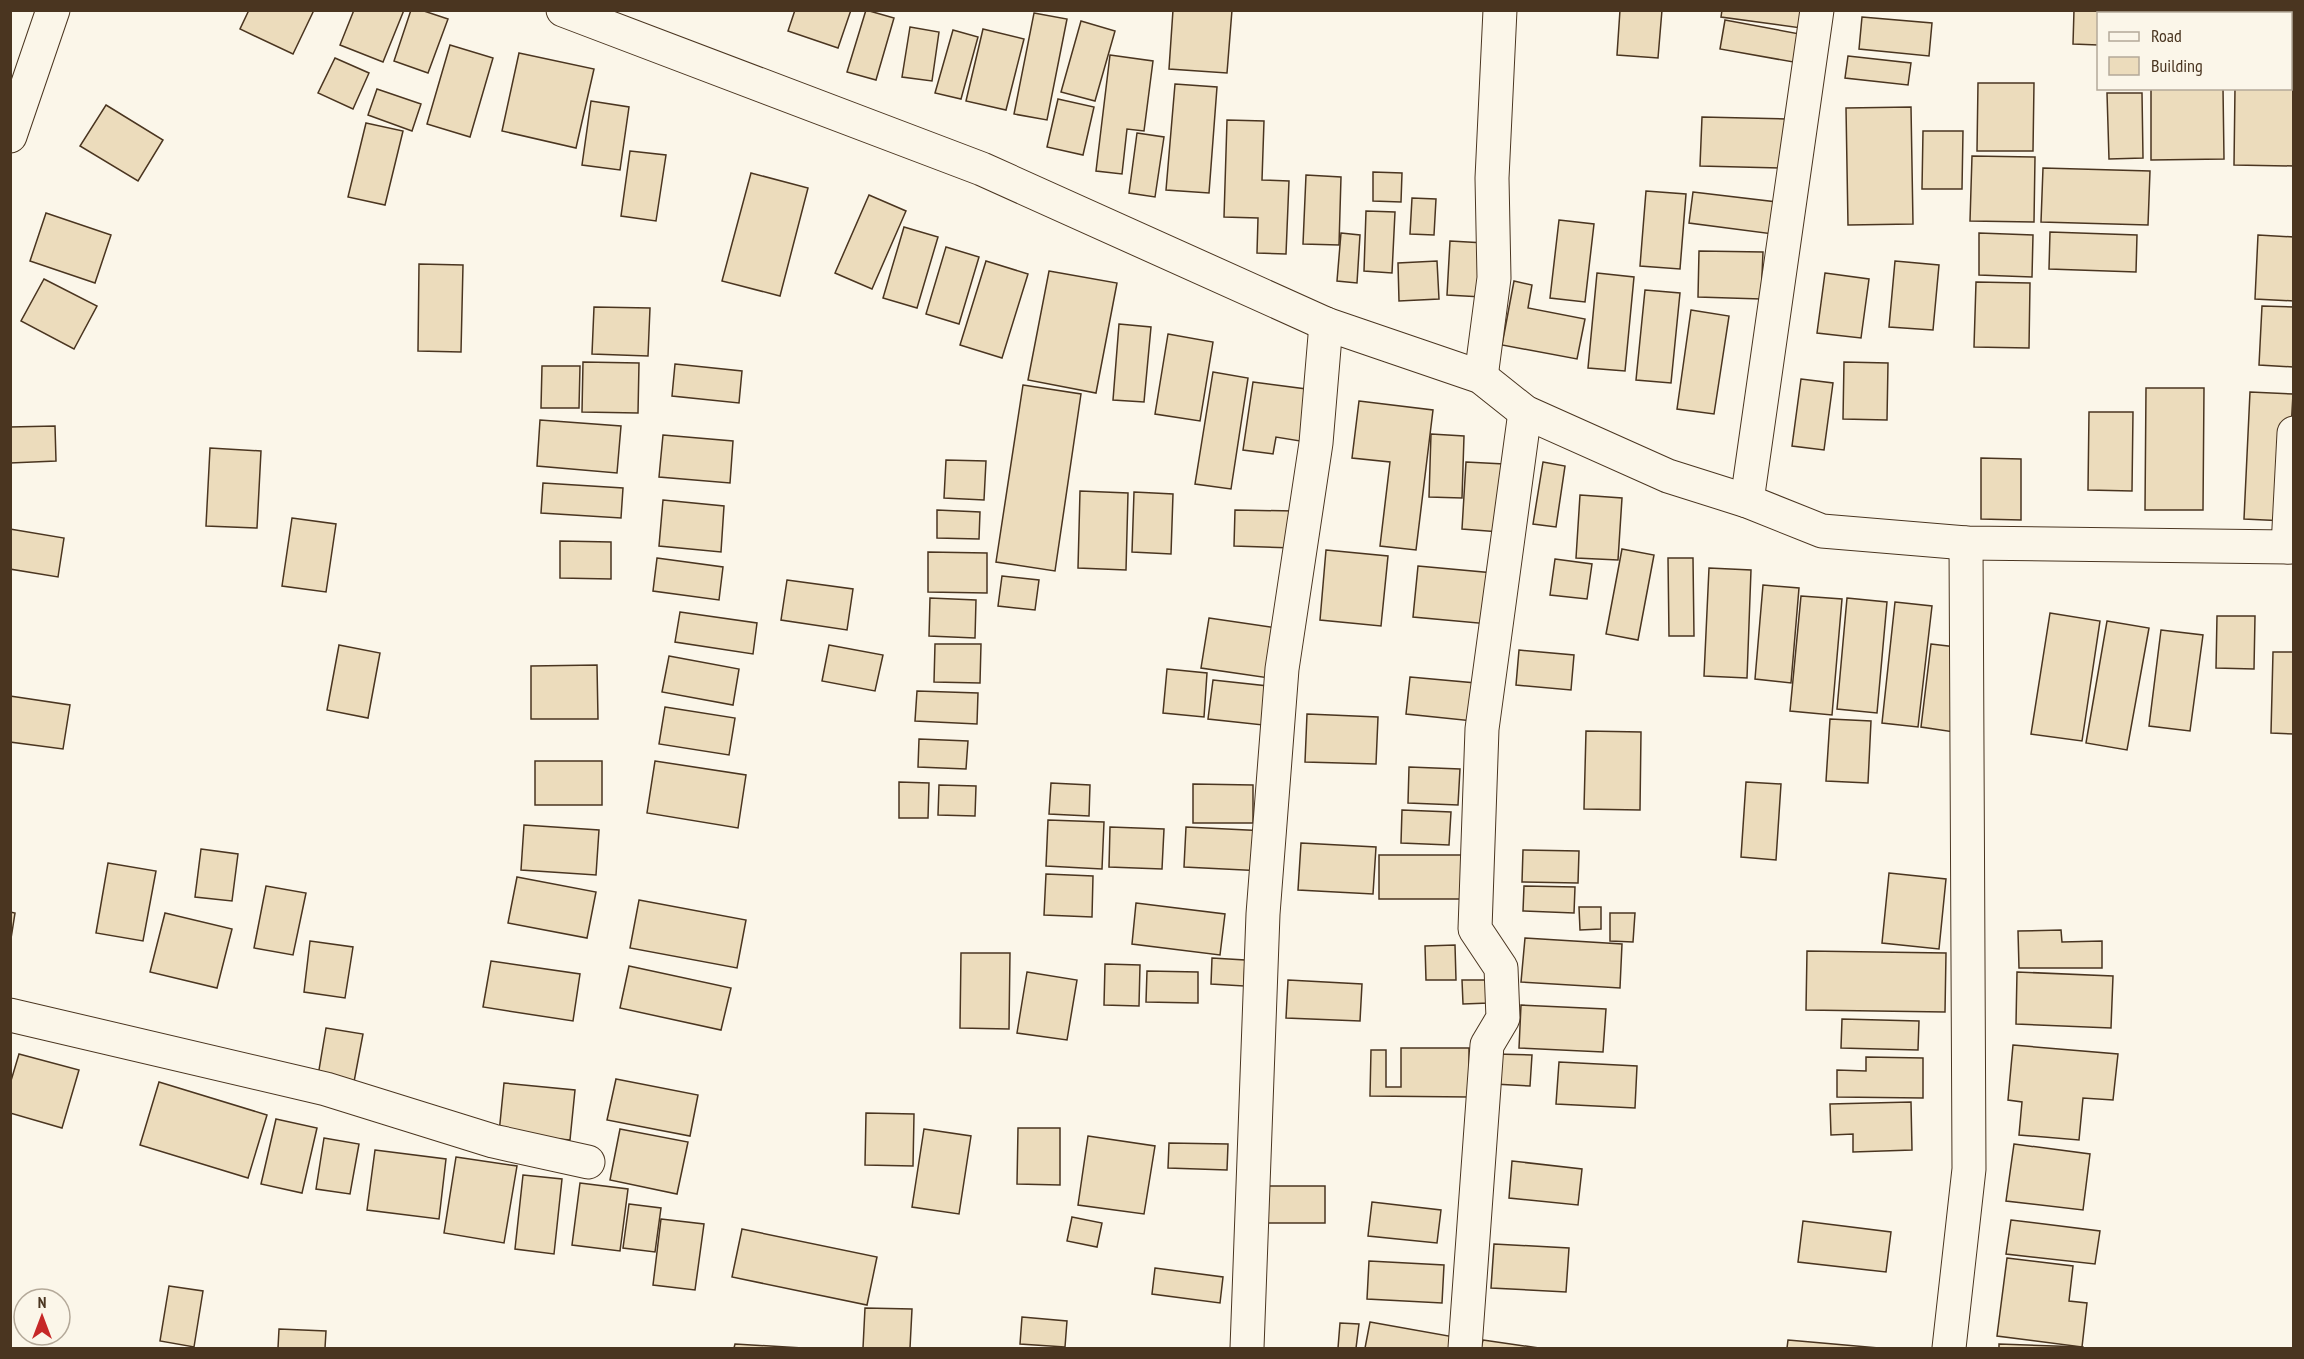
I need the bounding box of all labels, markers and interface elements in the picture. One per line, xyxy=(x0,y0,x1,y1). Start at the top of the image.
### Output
legend xyxy=(2097,12,2292,90)
text: Road xyxy=(2151,24,2182,47)
text: Building xyxy=(2151,54,2203,77)
north arrow xyxy=(12,1287,72,1347)
text: N xyxy=(38,1292,46,1312)

